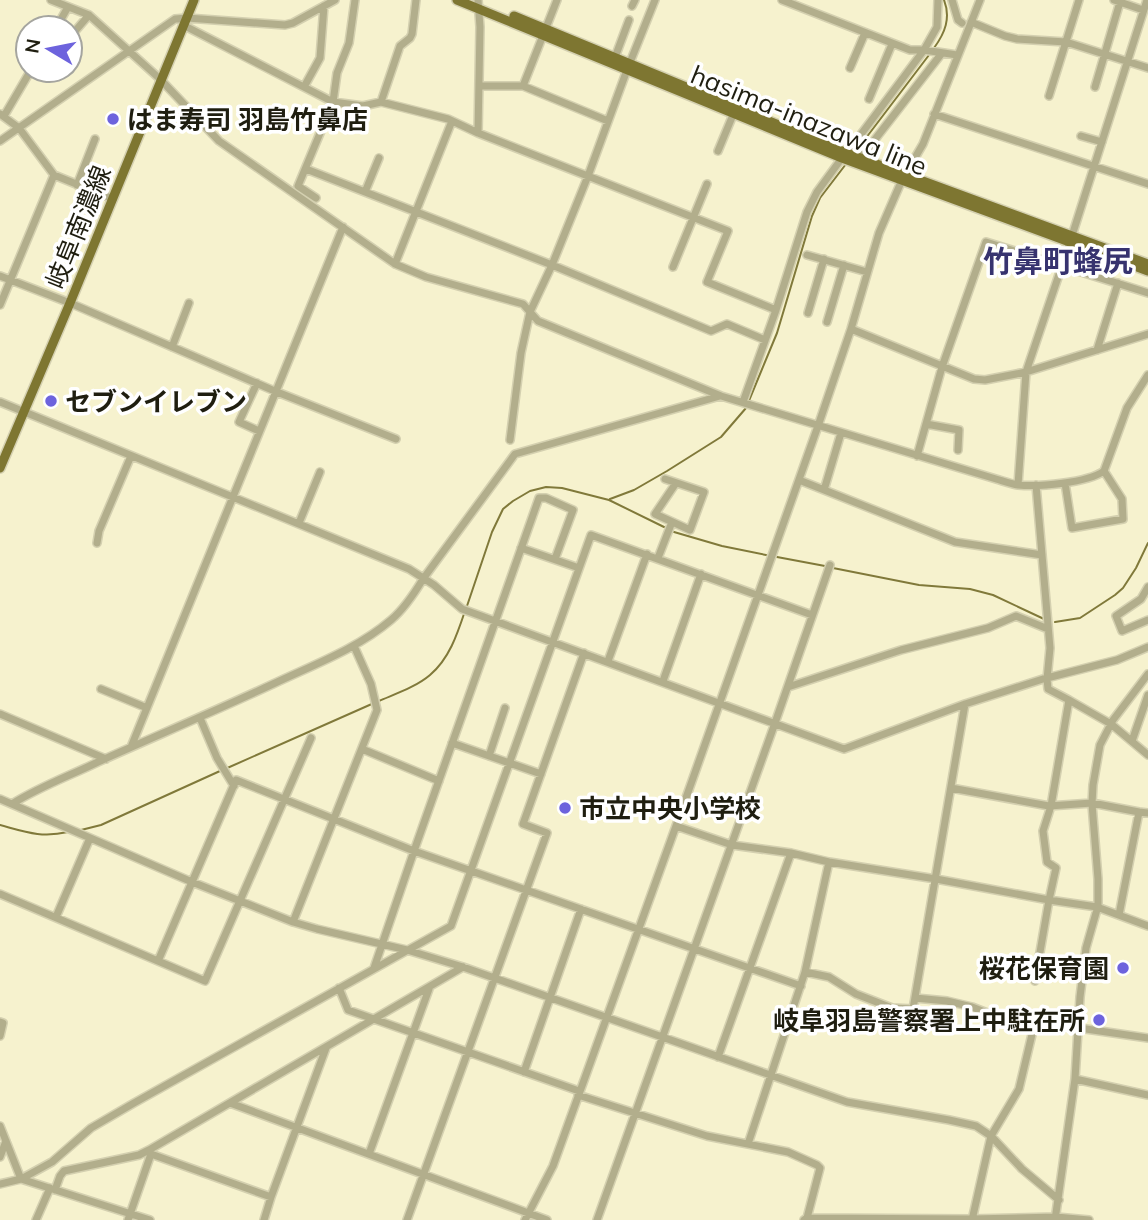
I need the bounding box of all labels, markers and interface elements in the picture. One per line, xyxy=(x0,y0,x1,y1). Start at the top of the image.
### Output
north arrow xyxy=(14,14,84,84)
text: N xyxy=(19,37,45,55)
street label: hasima-inazawa line xyxy=(686,58,932,182)
place label: はま寿司 羽島竹鼻店 xyxy=(127,103,368,136)
marker: はま寿司 羽島竹鼻店 xyxy=(105,111,121,127)
street label: 岐阜南濃線 xyxy=(38,161,118,293)
district label: 竹鼻町蜂尻 xyxy=(983,242,1133,280)
place label: セブンイレブン xyxy=(65,385,247,418)
marker: セブンイレブン xyxy=(43,393,59,409)
place label: 市立中央小学校 xyxy=(579,792,761,825)
marker: 市立中央小学校 xyxy=(557,800,573,816)
place label: 桜花保育園 xyxy=(979,952,1109,985)
marker: 桜花保育園 xyxy=(1115,960,1131,976)
place label: 岐阜羽島警察署上中駐在所 xyxy=(773,1004,1085,1037)
marker: 岐阜羽島警察署上中駐在所 xyxy=(1091,1012,1107,1028)

